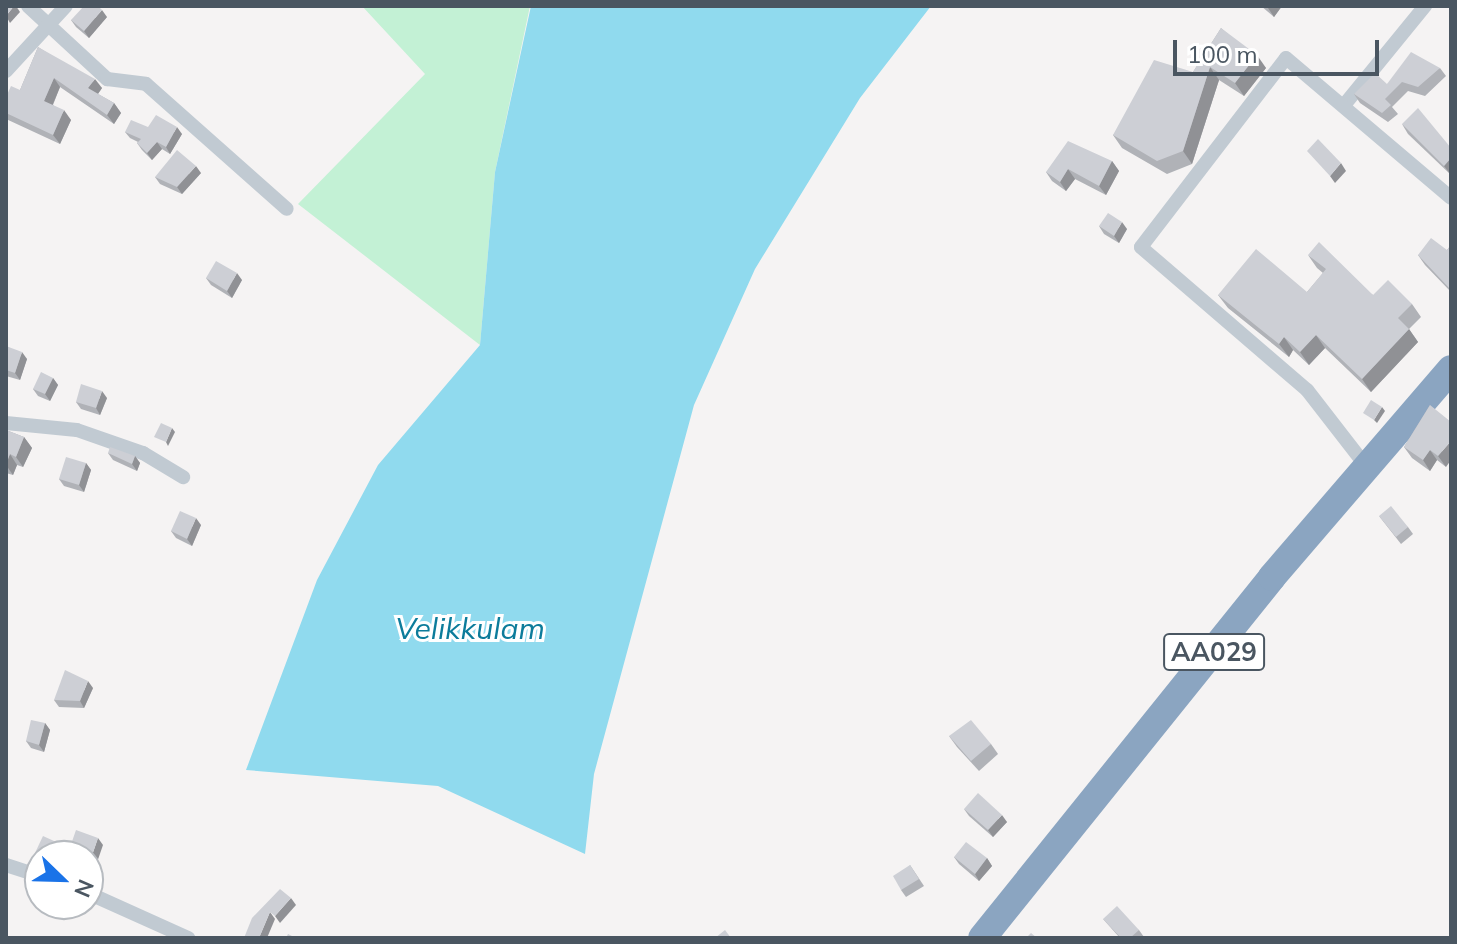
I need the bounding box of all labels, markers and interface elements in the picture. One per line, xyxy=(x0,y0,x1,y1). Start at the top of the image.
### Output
scale bar xyxy=(1177,24,1383,74)
text: 100 m xyxy=(1187,39,1258,69)
water label: Velikkulam xyxy=(395,610,545,646)
road number: AA029 xyxy=(1162,630,1266,674)
north arrow xyxy=(24,840,104,920)
text: N xyxy=(68,875,100,902)

